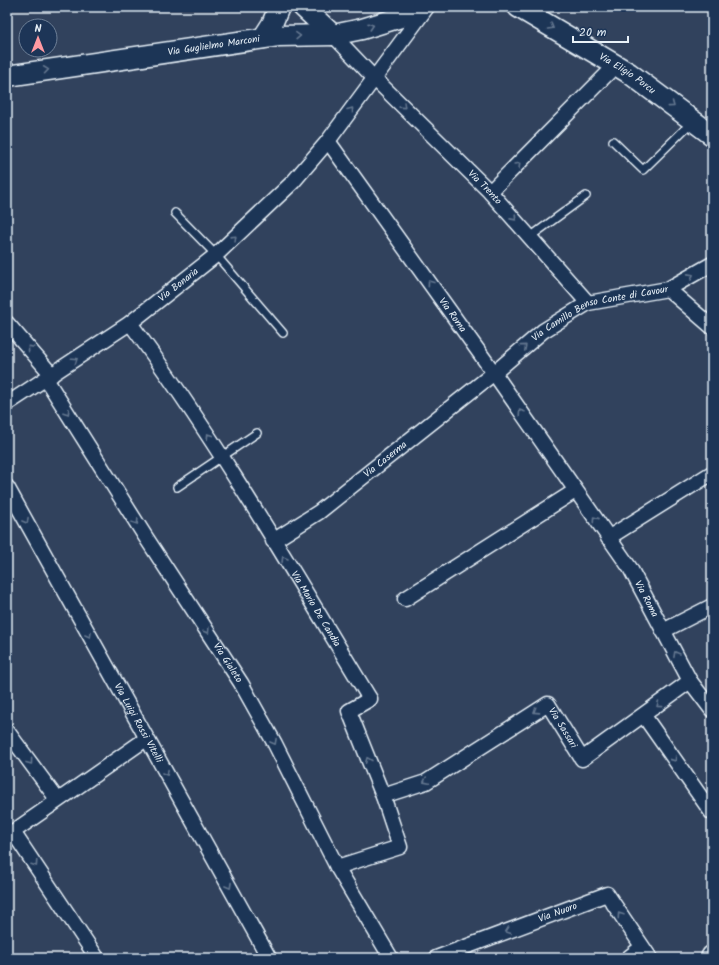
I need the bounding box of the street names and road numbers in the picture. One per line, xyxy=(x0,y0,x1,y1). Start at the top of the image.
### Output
street label: Via Guglielmo Marconi xyxy=(167,31,262,60)
street label: Via Eligio Porcu xyxy=(596,49,659,98)
street label: Via Trento xyxy=(464,166,506,209)
street label: Via Bonaria xyxy=(155,263,202,306)
street label: Via Camillo Benso Conte di Cavour xyxy=(528,281,670,346)
street label: Via Roma xyxy=(435,294,471,336)
street label: Via Caserma xyxy=(360,437,411,482)
street label: Via Mario De Candia xyxy=(287,568,345,650)
street label: Via Roma xyxy=(630,578,663,620)
street label: Via Gialeto xyxy=(209,640,247,686)
street label: Via Luigi Rossi Vitelli xyxy=(110,680,167,766)
street label: Via Sassari xyxy=(544,704,582,752)
street label: Via Nuoro xyxy=(536,898,580,927)

